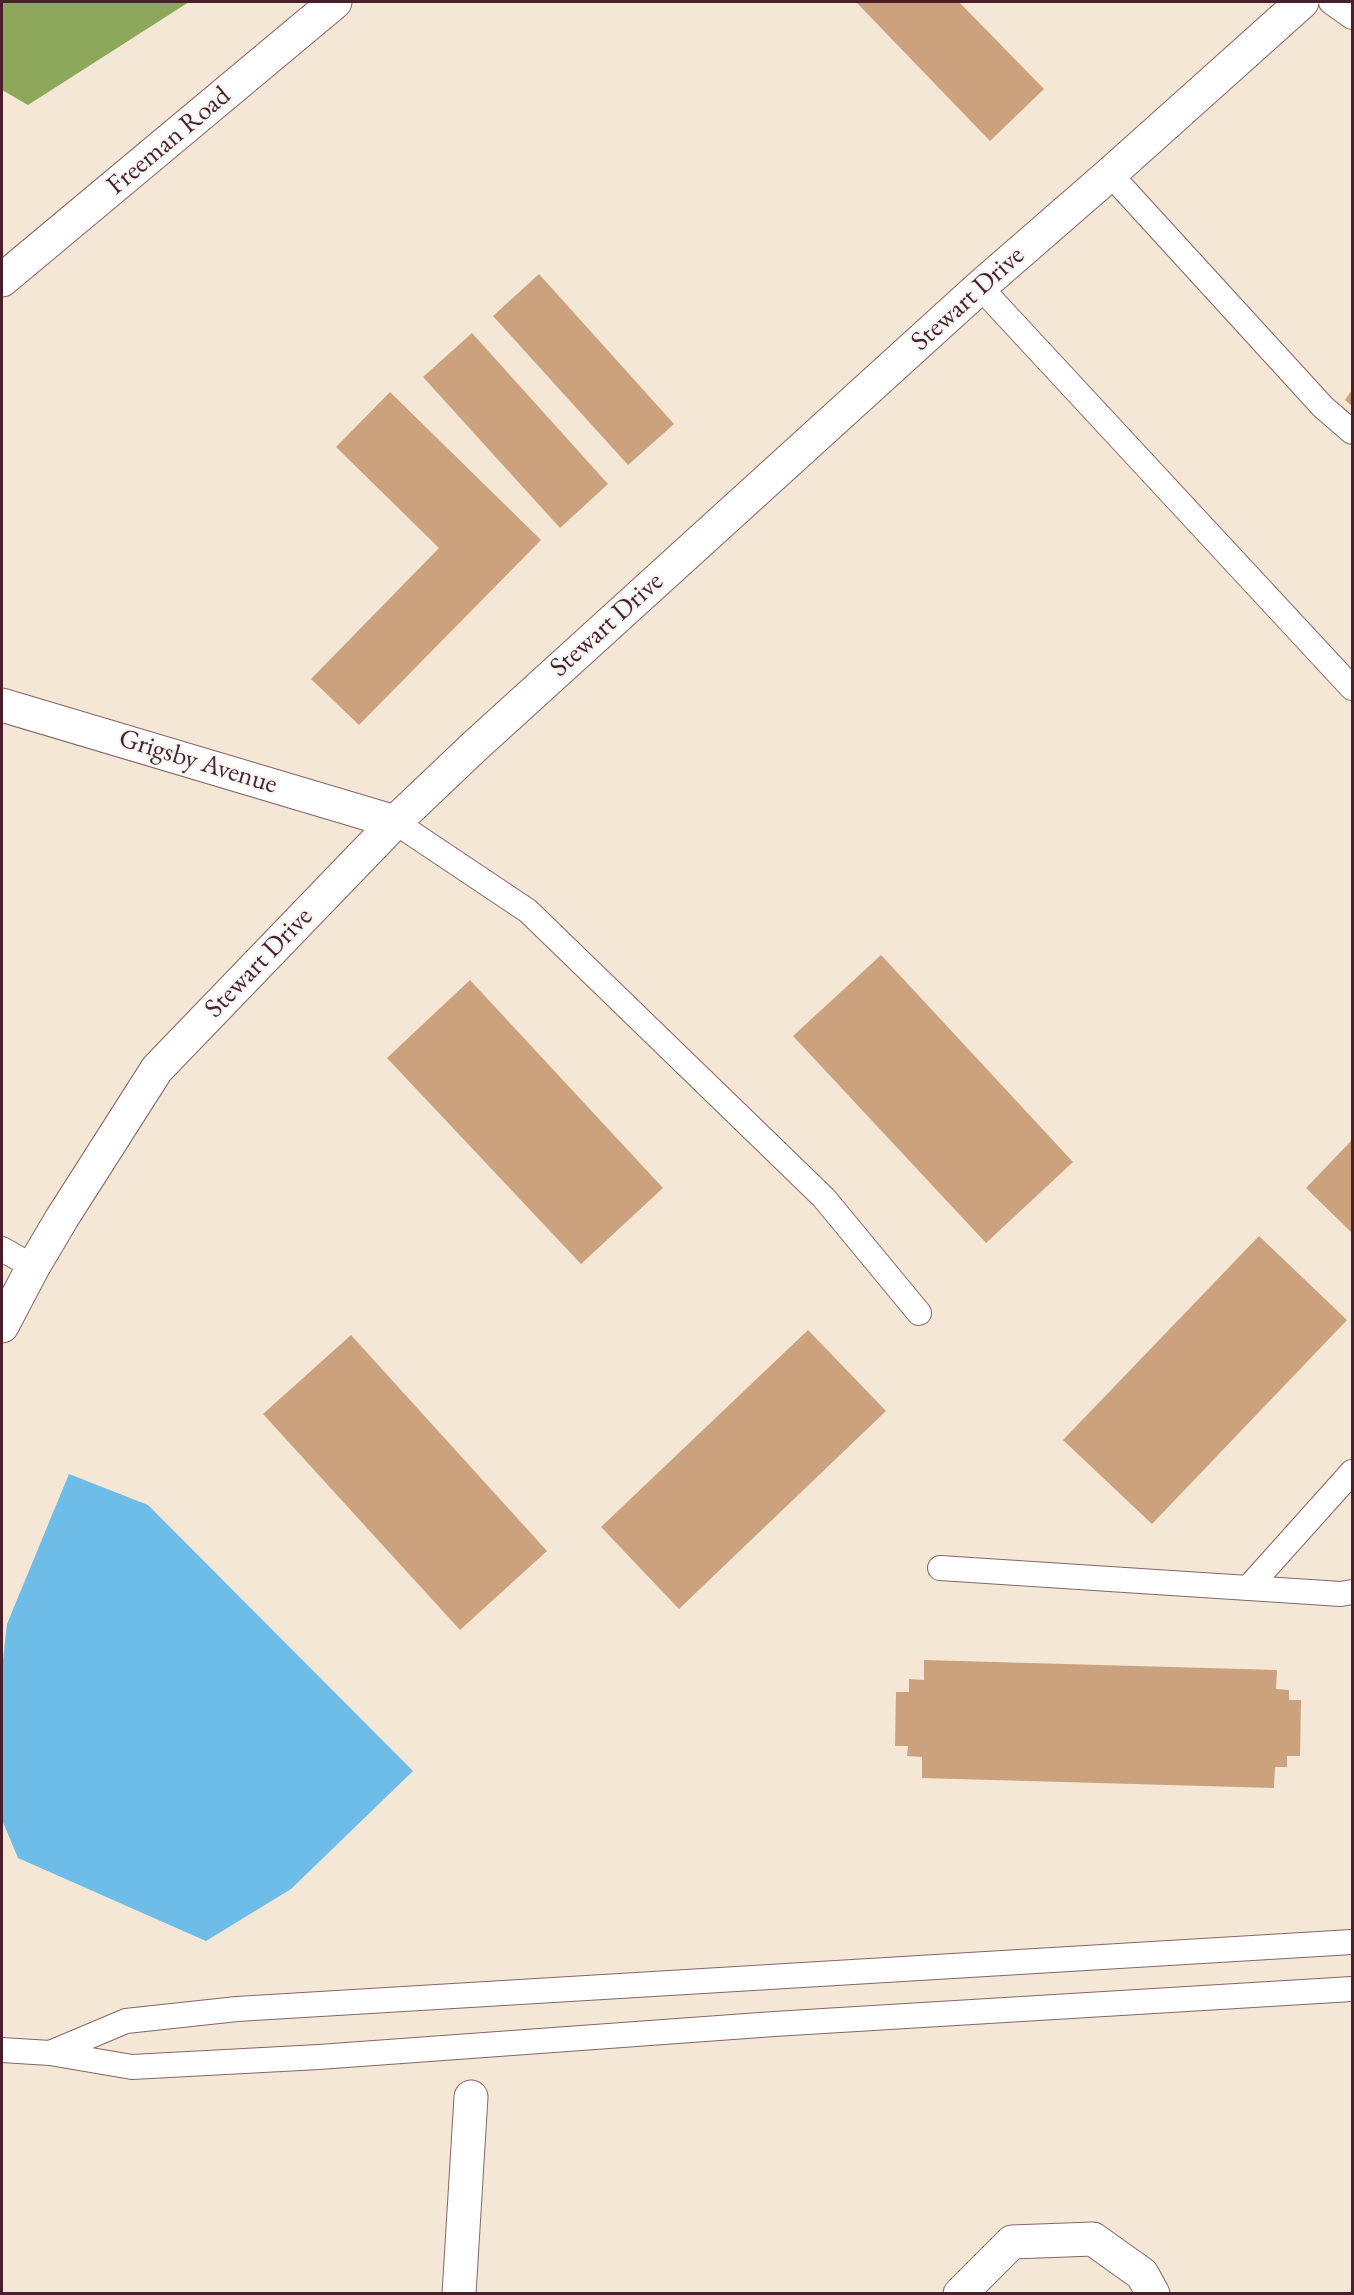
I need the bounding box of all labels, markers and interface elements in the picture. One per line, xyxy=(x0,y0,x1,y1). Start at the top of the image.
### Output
street label: Freeman Road xyxy=(101,80,237,202)
street label: Stewart Drive xyxy=(905,240,1031,358)
street label: Stewart Drive xyxy=(544,566,670,684)
street label: Grigsby Avenue xyxy=(115,723,281,801)
street label: Stewart Drive xyxy=(198,901,320,1025)

